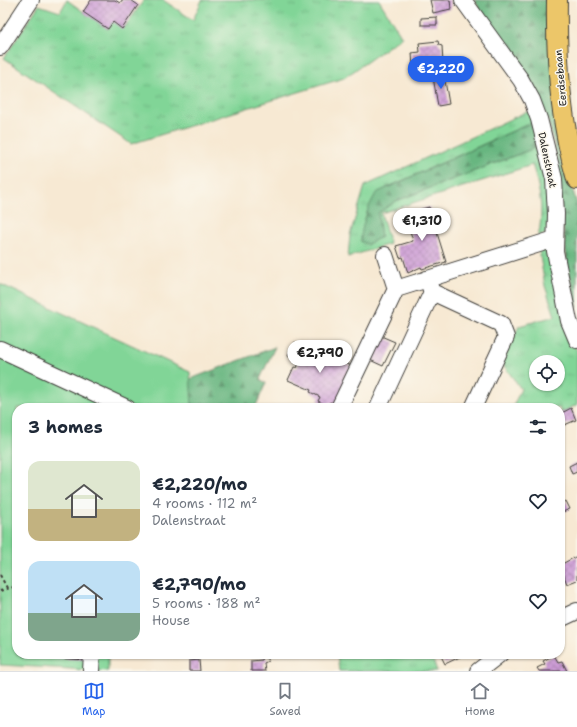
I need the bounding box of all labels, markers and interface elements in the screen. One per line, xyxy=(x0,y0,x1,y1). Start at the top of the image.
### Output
street label: Eerdsebaan xyxy=(552,49,569,107)
pin: €2,220 xyxy=(408,56,474,90)
text: €2,220 xyxy=(417,60,465,77)
street label: Dalenstraat xyxy=(535,131,560,189)
pin: €1,310 xyxy=(389,208,455,242)
text: €1,310 xyxy=(402,212,442,229)
pin: €2,790 xyxy=(287,340,353,374)
text: €2,790 xyxy=(296,344,344,361)
map controls xyxy=(529,355,565,391)
button: locate xyxy=(529,355,565,391)
text: 3 homes xyxy=(28,416,103,438)
icon: filters xyxy=(527,416,549,438)
text: €2,220/mo xyxy=(152,473,248,495)
icon: home xyxy=(60,477,108,525)
icon: heart xyxy=(527,490,549,512)
text: 4 rooms · 112 m² xyxy=(152,495,257,512)
text: Dalenstraat xyxy=(152,512,226,529)
text: €2,790/mo xyxy=(152,573,246,595)
icon: home xyxy=(60,577,108,625)
icon: heart xyxy=(527,590,549,612)
text: 5 rooms · 188 m² xyxy=(152,595,260,612)
text: House xyxy=(152,612,190,629)
tab: Map xyxy=(82,680,106,719)
tab: Saved xyxy=(270,680,301,719)
tab: Home xyxy=(465,680,495,719)

